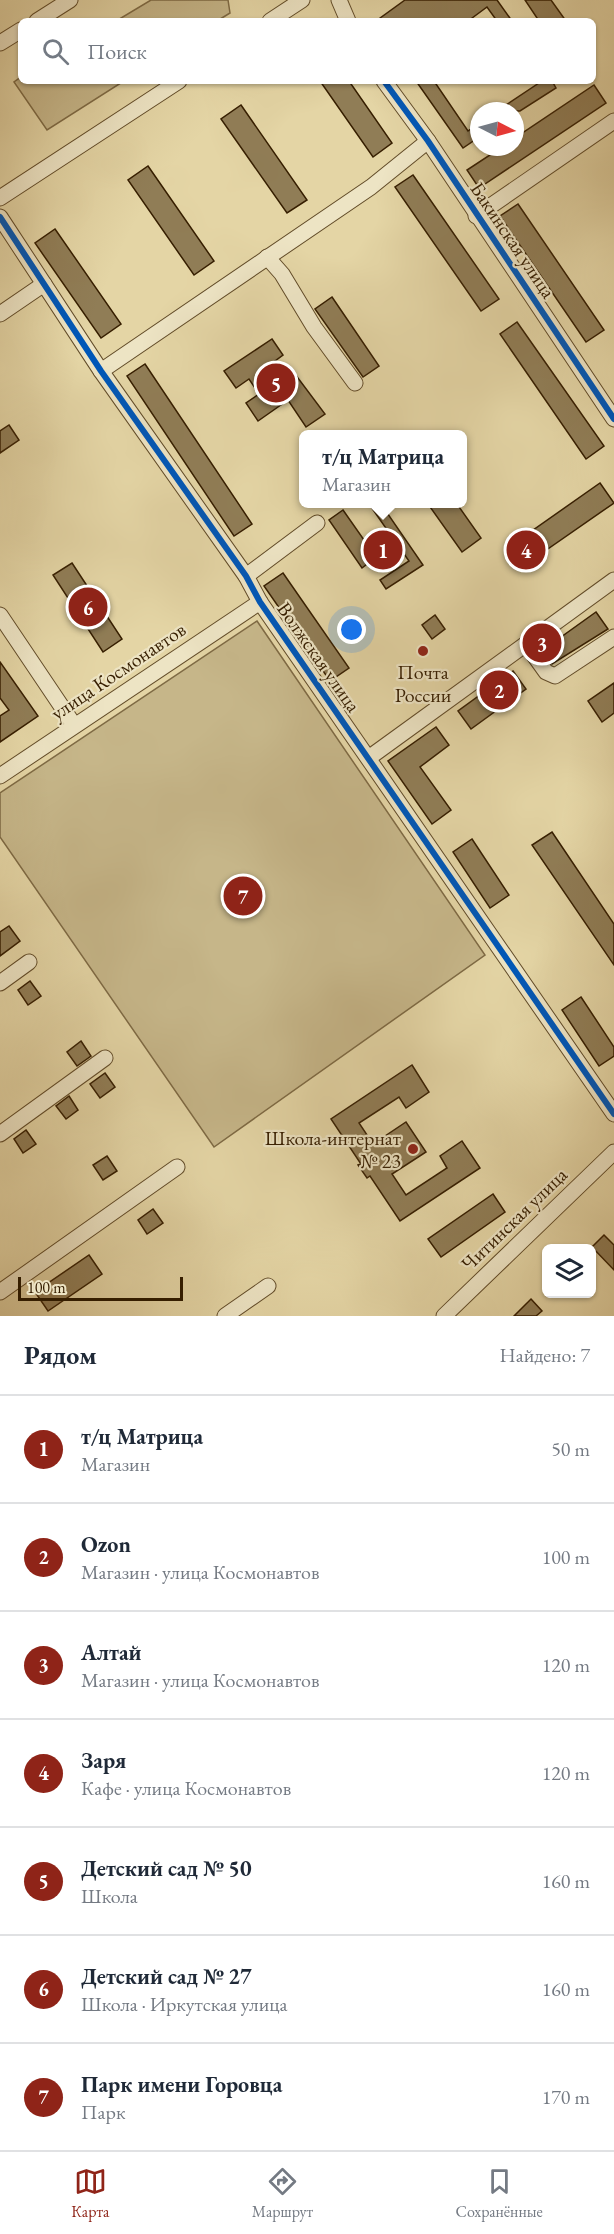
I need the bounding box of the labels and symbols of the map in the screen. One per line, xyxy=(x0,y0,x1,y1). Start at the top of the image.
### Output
north arrow xyxy=(470,102,524,156)
street label: Бакинская улица xyxy=(464,177,562,303)
pin: 5 xyxy=(256,360,296,406)
pin: 1 xyxy=(364,528,403,572)
pin: 4 xyxy=(506,528,546,572)
pin: 6 xyxy=(68,584,107,630)
street label: Волжская улица xyxy=(271,597,367,717)
your location xyxy=(337,615,366,644)
street label: улица Космонавтов xyxy=(45,616,191,726)
pin: 3 xyxy=(522,620,562,666)
marker: Почта России xyxy=(416,644,430,658)
place label: Почта России xyxy=(395,659,452,708)
pin: 2 xyxy=(480,668,518,712)
pin: 7 xyxy=(224,874,262,918)
place label: Школа-интернат № 23 xyxy=(265,1125,401,1174)
marker: Школа-интернат № 23 xyxy=(406,1142,420,1156)
street label: Читинская улица xyxy=(455,1162,573,1276)
scale bar xyxy=(18,1274,183,1302)

